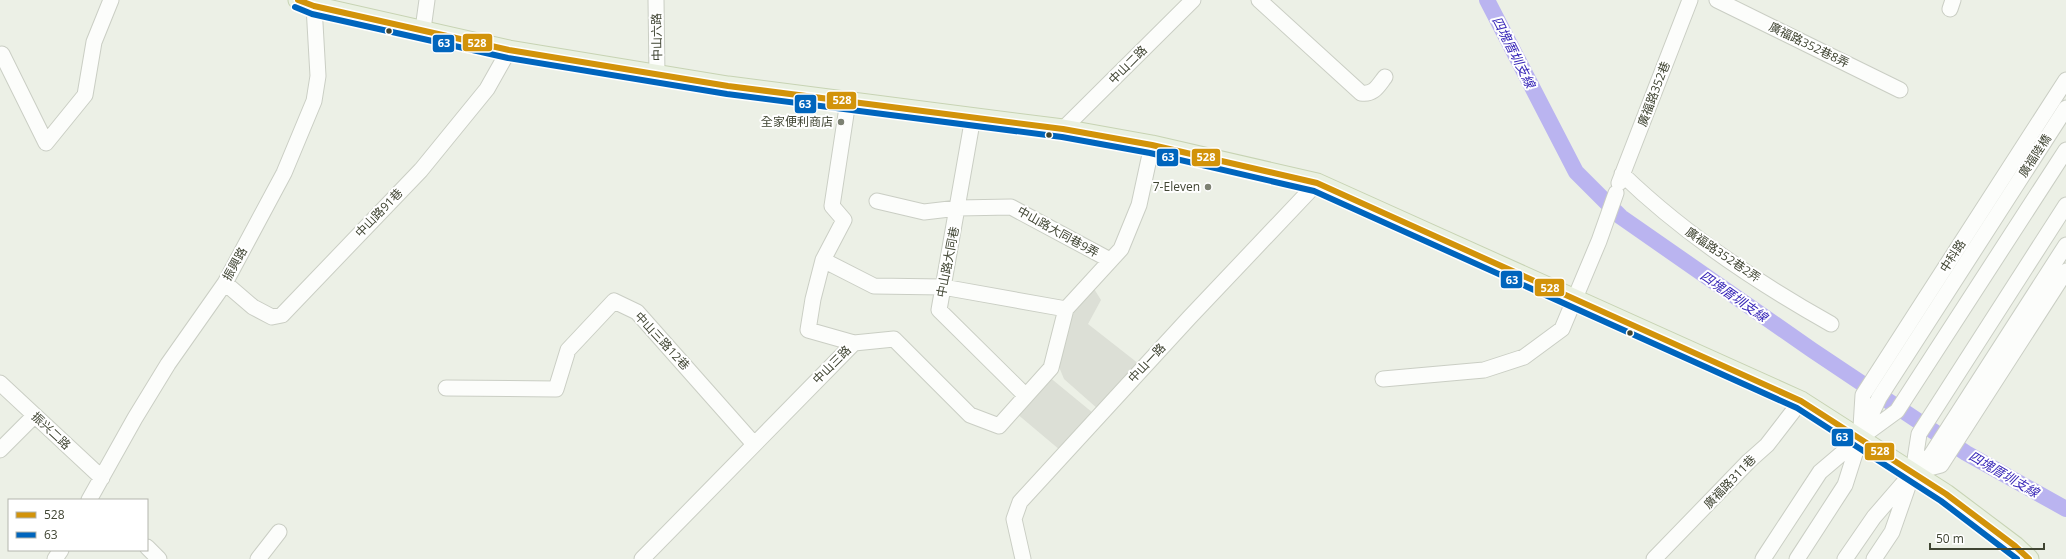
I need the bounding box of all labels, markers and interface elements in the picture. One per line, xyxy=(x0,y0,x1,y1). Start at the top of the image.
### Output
street label: 中山六路 xyxy=(648,13,665,61)
water label: 四塊厝圳支線 xyxy=(1488,13,1541,93)
street label: 廣福路352巷8弄 xyxy=(1766,18,1852,71)
unlabelled marker xyxy=(384,26,394,36)
line badge: 528 xyxy=(462,33,493,52)
line badge: 63 xyxy=(432,34,455,53)
text: 63 xyxy=(438,35,450,50)
text: 528 xyxy=(468,35,486,50)
street label: 中山二路 xyxy=(1105,42,1151,88)
street label: 廣福路352巷 xyxy=(1633,59,1674,129)
line badge: 528 xyxy=(826,91,857,110)
text: 528 xyxy=(833,92,851,107)
line badge: 63 xyxy=(794,94,817,114)
text: 63 xyxy=(799,96,811,111)
place label: 全家便利商店 xyxy=(761,113,833,130)
marker: 全家便利商店 xyxy=(836,117,846,127)
unlabelled marker xyxy=(1044,130,1054,140)
street label: 廣福陸橋 xyxy=(2014,131,2055,180)
line badge: 63 xyxy=(1156,148,1179,167)
line badge: 528 xyxy=(1191,148,1221,167)
text: 63 xyxy=(1162,149,1174,164)
text: 528 xyxy=(1197,149,1215,164)
place label: 7-Eleven xyxy=(1153,178,1200,195)
marker: 7-Eleven xyxy=(1203,182,1213,192)
street label: 中山路91巷 xyxy=(351,185,406,241)
street label: 中山路大同巷9弄 xyxy=(1014,202,1102,261)
street label: 廣福路352巷2弄 xyxy=(1682,223,1764,286)
street label: 中山路大同巷 xyxy=(932,225,963,299)
street label: 中科路 xyxy=(1936,236,1970,275)
street label: 振興路 xyxy=(218,244,251,284)
water label: 四塊厝圳支線 xyxy=(1697,266,1773,327)
line badge: 63 xyxy=(1500,270,1523,289)
text: 63 xyxy=(1506,272,1518,287)
line badge: 528 xyxy=(1534,278,1565,297)
text: 528 xyxy=(1541,280,1559,295)
street label: 中山三路12巷 xyxy=(631,308,694,373)
unlabelled marker xyxy=(1625,328,1635,338)
street label: 中山一路 xyxy=(1124,339,1169,386)
street label: 中山三路 xyxy=(809,342,855,388)
street label: 振兴二路 xyxy=(28,408,75,453)
line badge: 63 xyxy=(1831,428,1854,447)
text: 63 xyxy=(1836,429,1848,444)
line badge: 528 xyxy=(1864,442,1895,461)
text: 528 xyxy=(1871,443,1889,458)
water label: 四塊厝圳支線 xyxy=(1966,447,2044,502)
street label: 廣福路311巷 xyxy=(1700,451,1760,512)
legend xyxy=(8,499,148,551)
text: 528 xyxy=(44,506,65,523)
scale bar xyxy=(1930,525,2044,551)
text: 63 xyxy=(44,526,58,543)
text: 50 m xyxy=(1936,530,1964,547)

